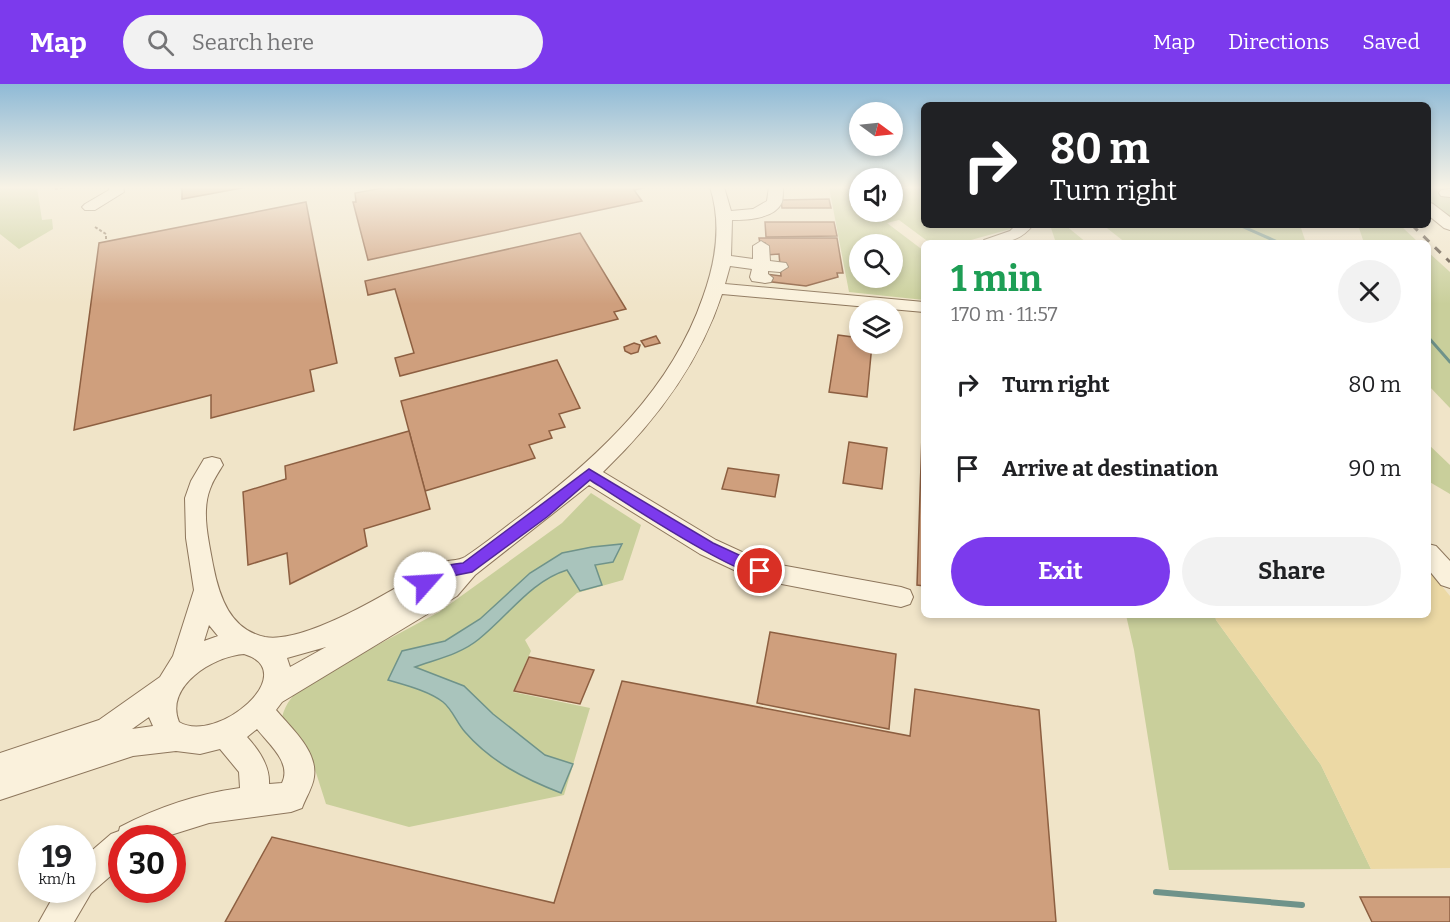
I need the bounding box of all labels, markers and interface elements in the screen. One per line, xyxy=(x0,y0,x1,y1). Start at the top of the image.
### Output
search box xyxy=(123,15,543,69)
text: Map xyxy=(30,26,87,59)
icon: search xyxy=(144,26,177,59)
text: Search here xyxy=(192,29,314,56)
text: Map xyxy=(1153,29,1195,55)
text: Directions xyxy=(1228,29,1329,55)
text: Saved xyxy=(1362,29,1420,55)
north arrow xyxy=(849,102,903,156)
map controls xyxy=(849,102,903,354)
text: 80 m xyxy=(1050,124,1150,174)
icon: right xyxy=(951,126,1029,204)
button: sound xyxy=(849,168,903,222)
text: Turn right xyxy=(1050,175,1177,207)
button: search xyxy=(849,234,903,288)
text: 1 min xyxy=(951,257,1042,301)
button: close xyxy=(1338,260,1401,323)
button: layers xyxy=(849,300,903,354)
text: 170 m · 11:57 xyxy=(951,302,1058,326)
icon: right xyxy=(951,368,984,401)
text: Turn right xyxy=(1002,371,1110,398)
text: 80 m xyxy=(1348,371,1401,398)
icon: arrive xyxy=(951,452,984,485)
text: Arrive at destination xyxy=(1002,455,1218,482)
text: 90 m xyxy=(1349,455,1401,482)
button: Exit xyxy=(951,537,1170,606)
button: Share xyxy=(1182,537,1401,606)
pin xyxy=(734,545,785,596)
position arrow xyxy=(393,551,457,615)
icon: arrive xyxy=(743,554,776,587)
speed limit sign: 30 xyxy=(108,825,186,903)
text: 19 xyxy=(42,839,72,875)
text: km/h xyxy=(38,870,76,888)

